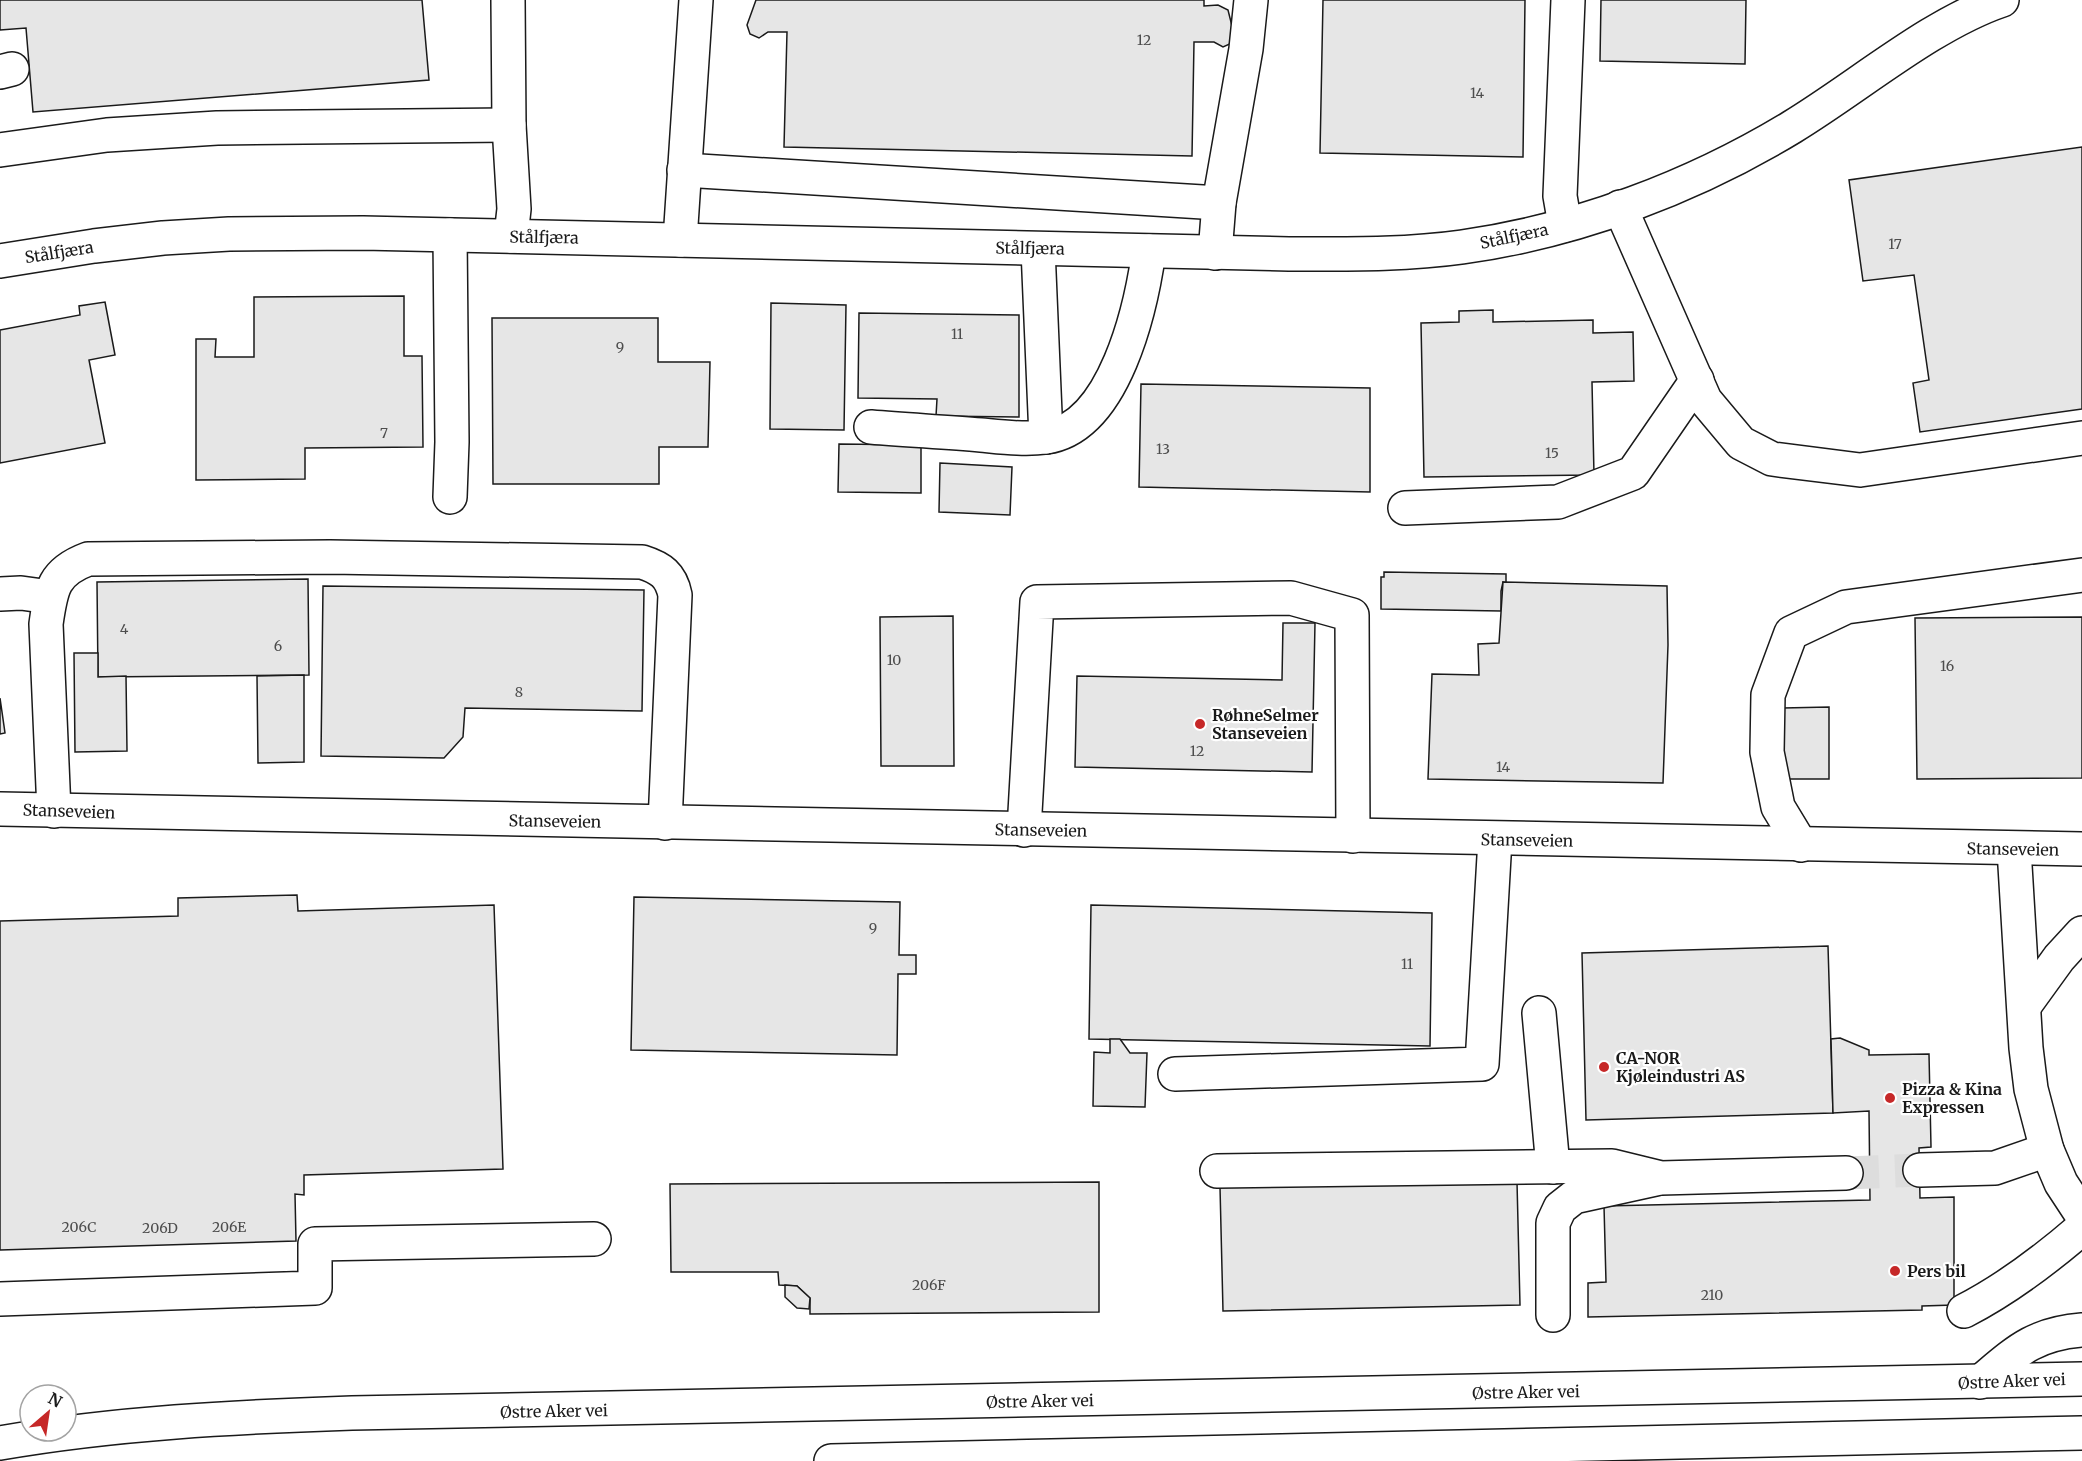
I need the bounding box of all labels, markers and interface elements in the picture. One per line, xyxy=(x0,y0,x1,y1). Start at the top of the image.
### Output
house number: 12 xyxy=(1137,31,1151,49)
house number: 14 xyxy=(1470,84,1484,102)
street label: Stålfjæra xyxy=(1478,219,1550,253)
street label: Stålfjæra xyxy=(509,226,579,248)
house number: 17 xyxy=(1888,235,1902,253)
street label: Stålfjæra xyxy=(23,237,95,267)
street label: Stålfjæra xyxy=(995,237,1065,259)
house number: 11 xyxy=(951,325,963,343)
house number: 9 xyxy=(616,338,624,356)
house number: 7 xyxy=(380,424,388,442)
house number: 13 xyxy=(1156,440,1170,458)
house number: 15 xyxy=(1545,444,1559,462)
house number: 4 xyxy=(120,620,129,638)
house number: 6 xyxy=(274,637,282,655)
house number: 10 xyxy=(887,651,901,669)
house number: 16 xyxy=(1940,657,1954,675)
house number: 8 xyxy=(515,683,523,701)
place label: RøhneSelmer Stanseveien xyxy=(1212,705,1319,743)
marker: RøhneSelmer Stanseveien xyxy=(1193,717,1207,731)
house number: 12 xyxy=(1190,742,1204,760)
house number: 14 xyxy=(1496,758,1510,776)
street label: Stanseveien xyxy=(22,799,116,823)
street label: Stanseveien xyxy=(509,810,602,832)
street label: Stanseveien xyxy=(995,819,1088,841)
street label: Stanseveien xyxy=(1481,829,1574,851)
street label: Stanseveien xyxy=(1967,838,2060,860)
house number: 9 xyxy=(869,919,877,937)
house number: 11 xyxy=(1401,955,1413,973)
place label: CA-NOR Kjøleindustri AS xyxy=(1616,1048,1745,1086)
marker: CA-NOR Kjøleindustri AS xyxy=(1597,1060,1611,1074)
place label: Pizza & Kina Expressen xyxy=(1902,1079,2002,1117)
marker: Pizza & Kina Expressen xyxy=(1883,1091,1897,1105)
house number: 206C xyxy=(62,1218,96,1236)
house number: 206E xyxy=(212,1218,246,1236)
house number: 206D xyxy=(142,1219,178,1237)
place label: Pers bil xyxy=(1907,1261,1966,1281)
marker: Pers bil xyxy=(1888,1264,1902,1278)
house number: 206F xyxy=(912,1276,946,1294)
house number: 210 xyxy=(1701,1286,1723,1304)
street label: Østre Aker vei xyxy=(1958,1369,2066,1393)
street label: Østre Aker vei xyxy=(1472,1381,1580,1403)
north arrow xyxy=(18,1383,78,1443)
text: N xyxy=(45,1388,66,1412)
street label: Østre Aker vei xyxy=(986,1390,1094,1412)
street label: Østre Aker vei xyxy=(500,1400,608,1422)

